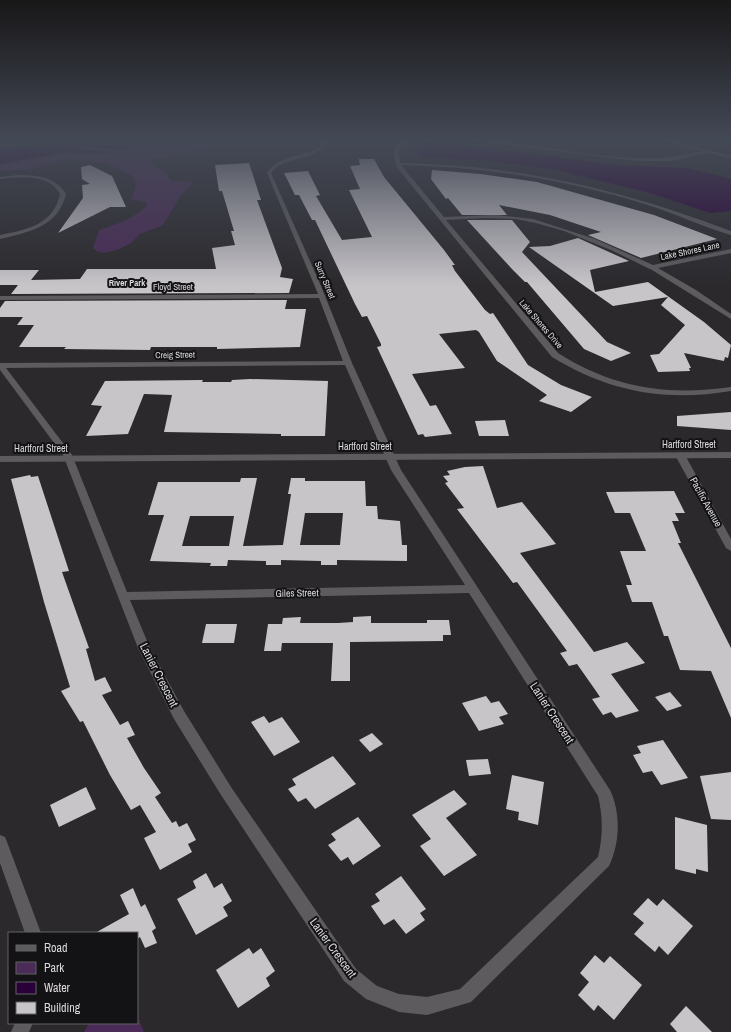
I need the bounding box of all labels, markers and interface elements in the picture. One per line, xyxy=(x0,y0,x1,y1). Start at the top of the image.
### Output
street label: Lake Shores Lane xyxy=(659,239,721,263)
street label: Surry Street xyxy=(312,260,338,300)
district label: River Park xyxy=(109,277,146,289)
street label: Floyd Street xyxy=(153,281,193,293)
street label: Lake Shores Drive xyxy=(516,297,566,351)
street label: Creig Street xyxy=(155,349,195,361)
street label: Hartford Street xyxy=(662,438,717,451)
street label: Hartford Street xyxy=(338,440,393,453)
street label: Hartford Street xyxy=(14,442,69,455)
street label: Pacific Avenue xyxy=(687,475,725,529)
street label: Giles Street xyxy=(275,586,319,600)
street label: Lanier Crescent xyxy=(136,640,182,710)
street label: Lanier Crescent xyxy=(526,679,578,747)
street label: Lanier Crescent xyxy=(306,915,360,981)
legend xyxy=(8,932,138,1024)
text: Road xyxy=(44,940,68,956)
text: Park xyxy=(44,960,64,976)
text: Water xyxy=(44,980,71,996)
text: Building xyxy=(44,1000,81,1016)

